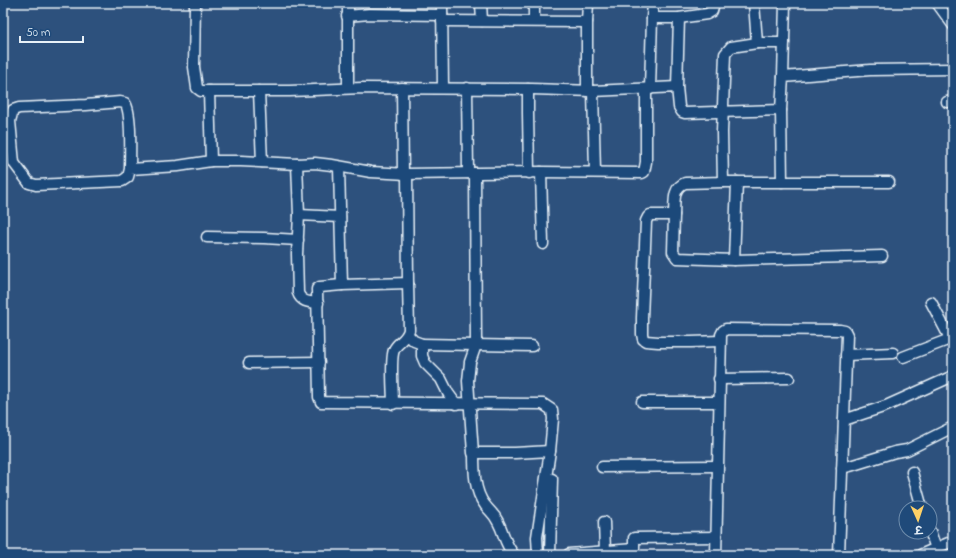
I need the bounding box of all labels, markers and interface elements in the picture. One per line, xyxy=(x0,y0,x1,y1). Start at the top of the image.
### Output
scale bar xyxy=(20,18,83,44)
text: 50 m xyxy=(26,24,50,42)
north arrow xyxy=(898,500,938,540)
text: उ xyxy=(913,521,924,537)

